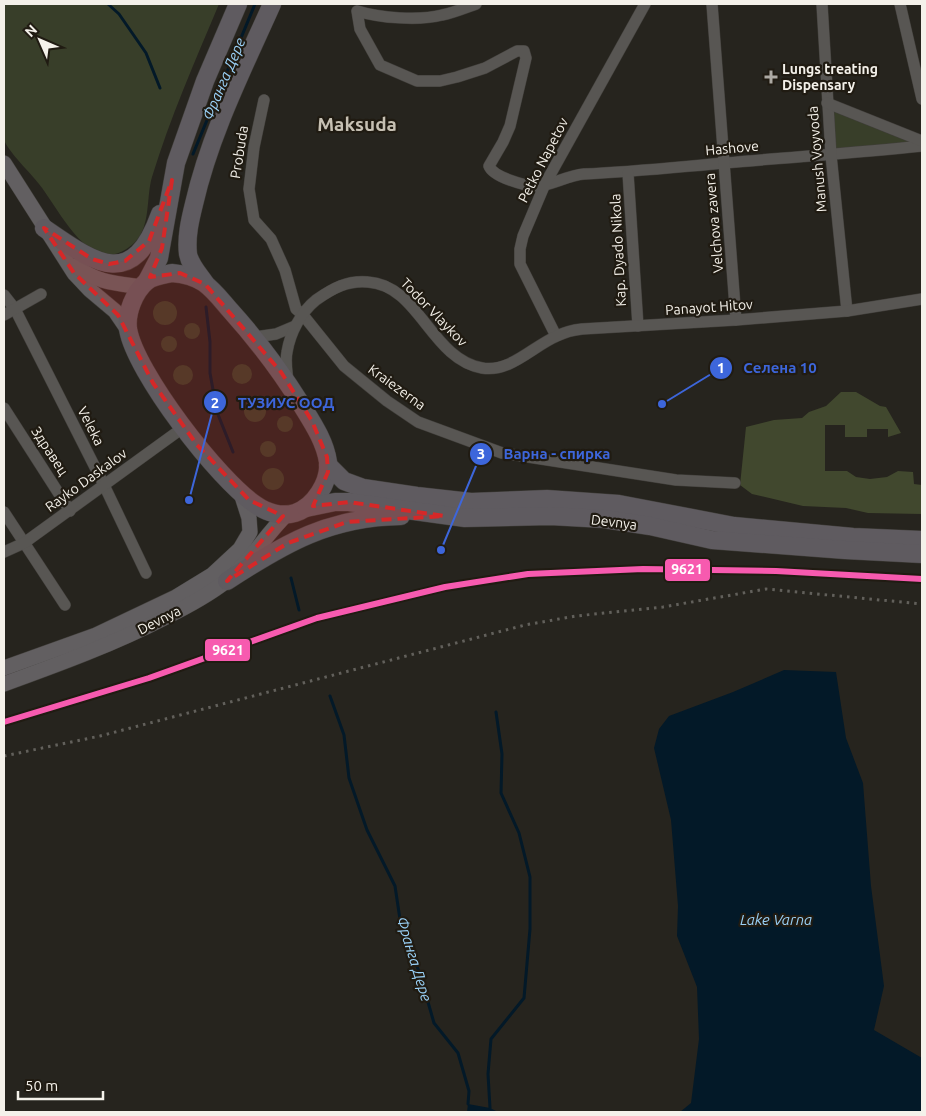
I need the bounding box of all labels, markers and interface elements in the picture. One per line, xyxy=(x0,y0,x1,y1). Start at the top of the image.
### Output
north arrow xyxy=(15,15,65,65)
text: N xyxy=(21,21,40,40)
water label: Франга Дере xyxy=(199,35,249,122)
place label: Lungs treating Dispensary xyxy=(782,61,878,93)
marker: Lungs treating Dispensary xyxy=(764,70,778,84)
street label: Manush Voyvoda xyxy=(804,105,830,213)
district label: Maksuda xyxy=(317,113,397,135)
street label: Petko Napetov xyxy=(515,115,571,205)
street label: Probuda xyxy=(227,124,251,180)
street label: Hashove xyxy=(705,138,759,158)
street label: Velchova zavera xyxy=(702,172,726,274)
street label: Kap. Dyado Nikola xyxy=(607,193,629,307)
street label: Todor Vlaykov xyxy=(398,275,471,350)
street label: Panayot Hitov xyxy=(665,296,754,318)
callout: Селена 10 xyxy=(709,353,827,383)
text: 1 xyxy=(717,359,725,376)
text: Селена 10 xyxy=(743,359,817,376)
street label: Kraiezerna xyxy=(365,361,429,413)
callout: ТУЗИУС ООД xyxy=(203,387,344,417)
text: 2 xyxy=(211,394,219,411)
text: ТУЗИУС ООД xyxy=(238,394,334,411)
street label: Veleka xyxy=(74,404,108,448)
street label: Здравец xyxy=(28,424,72,478)
callout: Варна - спирка xyxy=(468,439,620,469)
street label: Rayko Daskalov xyxy=(42,445,130,515)
text: 3 xyxy=(477,445,485,462)
text: Варна - спирка xyxy=(504,445,611,462)
street label: Devnya xyxy=(590,511,638,533)
line badge: 9621 xyxy=(664,558,711,582)
text: 9621 xyxy=(671,561,703,577)
street label: Devnya xyxy=(135,602,183,638)
line badge: 9621 xyxy=(204,638,251,662)
text: 9621 xyxy=(212,642,244,658)
water label: Lake Varna xyxy=(740,911,812,928)
water label: Франга Дере xyxy=(394,914,436,1004)
scale bar xyxy=(18,1068,102,1100)
text: 50 m xyxy=(25,1077,58,1094)

